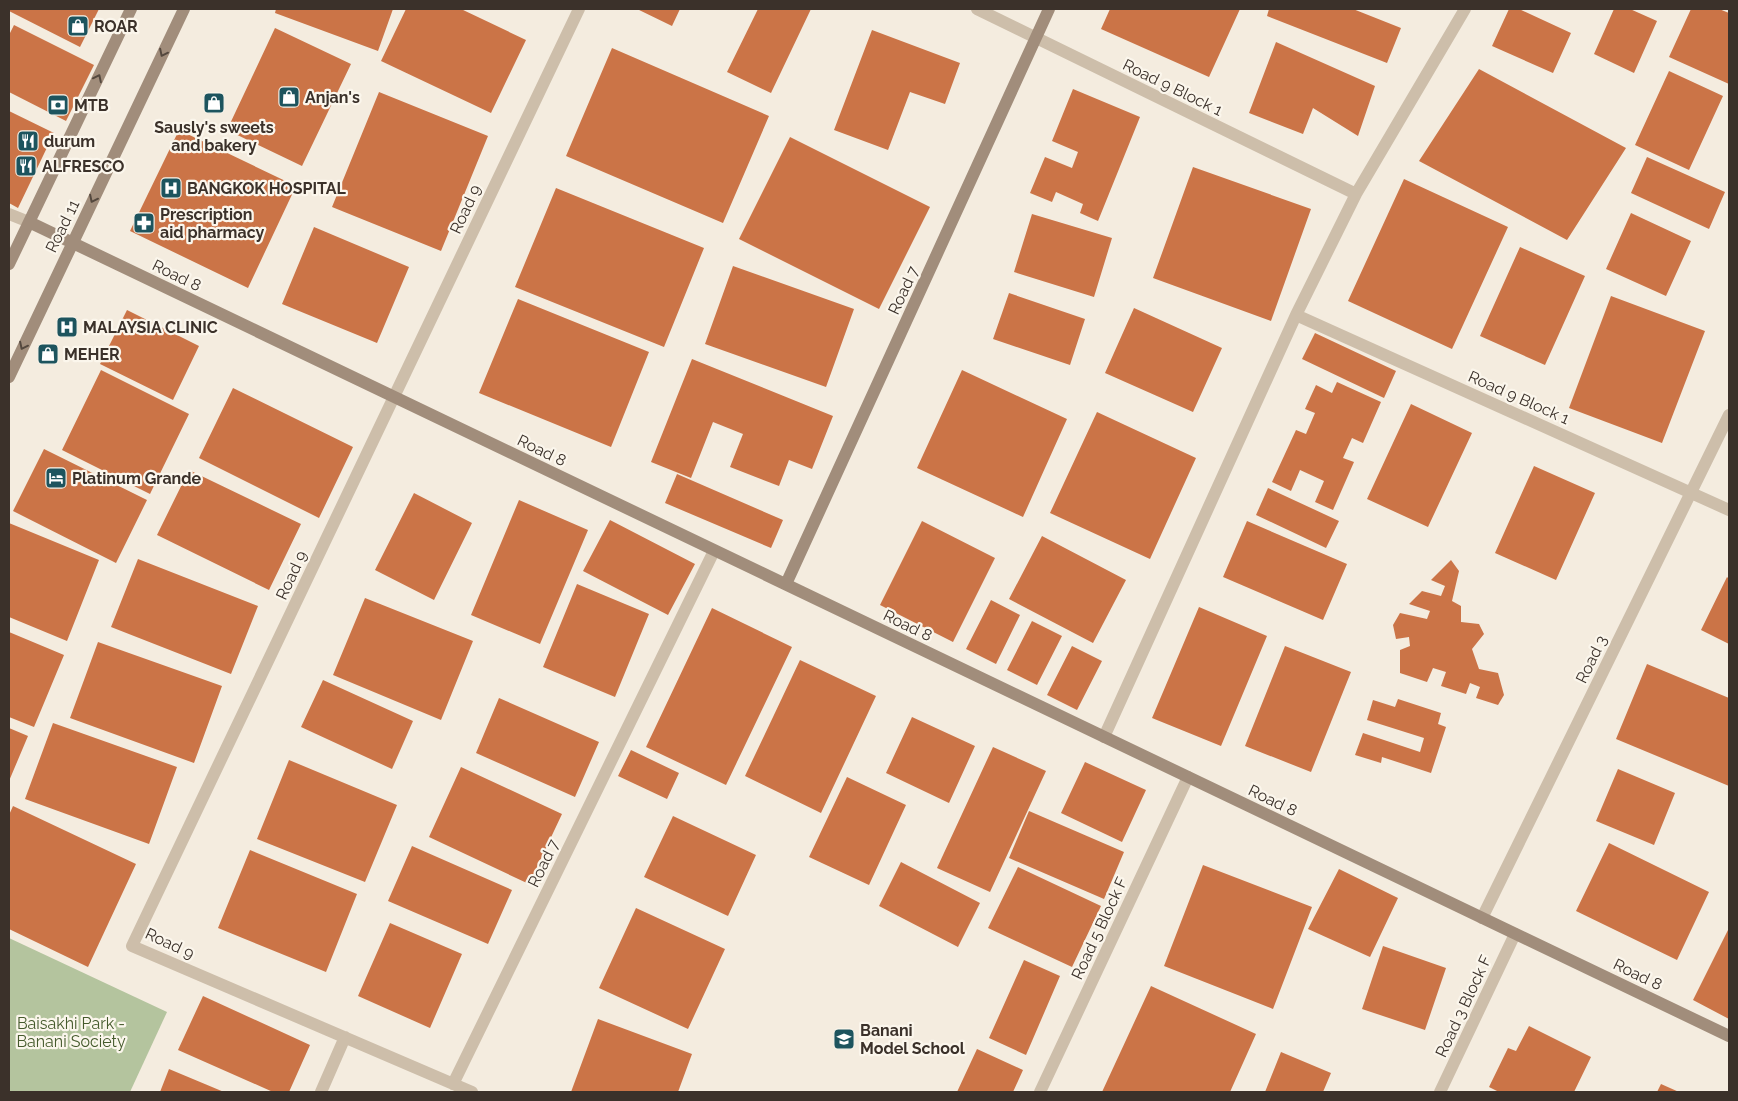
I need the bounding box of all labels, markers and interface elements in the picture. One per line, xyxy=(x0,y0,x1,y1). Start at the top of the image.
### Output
shop icon: ROAR xyxy=(66,14,90,38)
place label: ROAR xyxy=(94,17,138,36)
one-way arrow xyxy=(159,48,170,57)
street label: Road 9 Block 1 xyxy=(1120,55,1226,120)
one-way arrow xyxy=(92,74,102,83)
shop icon: Anjan's xyxy=(277,85,301,109)
place label: Anjan's xyxy=(305,88,360,107)
shop icon: Sausly's sweets and bakery xyxy=(202,91,226,115)
bank icon: MTB xyxy=(46,93,70,117)
place label: MTB xyxy=(74,96,109,115)
place label: Sausly's sweets and bakery xyxy=(154,118,274,155)
restaurant icon: durum xyxy=(16,129,40,153)
place label: durum xyxy=(44,132,95,151)
restaurant icon: ALFRESCO xyxy=(14,154,38,178)
place label: ALFRESCO xyxy=(42,157,124,176)
hospital icon: BANGKOK HOSPITAL xyxy=(159,176,183,200)
place label: BANGKOK HOSPITAL xyxy=(187,179,347,198)
street label: Road 9 xyxy=(446,182,485,237)
one-way arrow xyxy=(89,194,100,203)
street label: Road 11 xyxy=(42,197,83,256)
place label: Prescription aid pharmacy xyxy=(160,205,265,242)
pharmacy icon: Prescription aid pharmacy xyxy=(132,211,156,235)
street label: Road 8 xyxy=(149,256,204,295)
street label: Road 7 xyxy=(884,263,923,317)
hospital icon: MALAYSIA CLINIC xyxy=(55,315,79,339)
place label: MALAYSIA CLINIC xyxy=(83,318,218,337)
one-way arrow xyxy=(19,341,30,350)
shop icon: MEHER xyxy=(36,342,60,366)
place label: MEHER xyxy=(64,345,120,364)
street label: Road 9 Block 1 xyxy=(1465,367,1572,428)
street label: Road 8 xyxy=(514,431,569,470)
hotel icon: Platinum Grande xyxy=(44,466,68,490)
place label: Platinum Grande xyxy=(72,469,202,488)
street label: Road 9 xyxy=(272,548,311,603)
street label: Road 8 xyxy=(880,606,935,645)
street label: Road 3 xyxy=(1572,632,1611,686)
street label: Road 8 xyxy=(1245,781,1300,820)
street label: Road 7 xyxy=(524,836,563,890)
street label: Road 5 Block F xyxy=(1067,874,1131,982)
street label: Road 9 xyxy=(142,924,197,963)
street label: Road 3 Block F xyxy=(1432,952,1495,1060)
street label: Road 8 xyxy=(1610,955,1665,994)
park label: Baisakhi Park - Banani Society xyxy=(16,1014,126,1051)
place label: Banani Model School xyxy=(860,1021,966,1058)
school or university icon: Banani Model School xyxy=(832,1027,856,1051)

